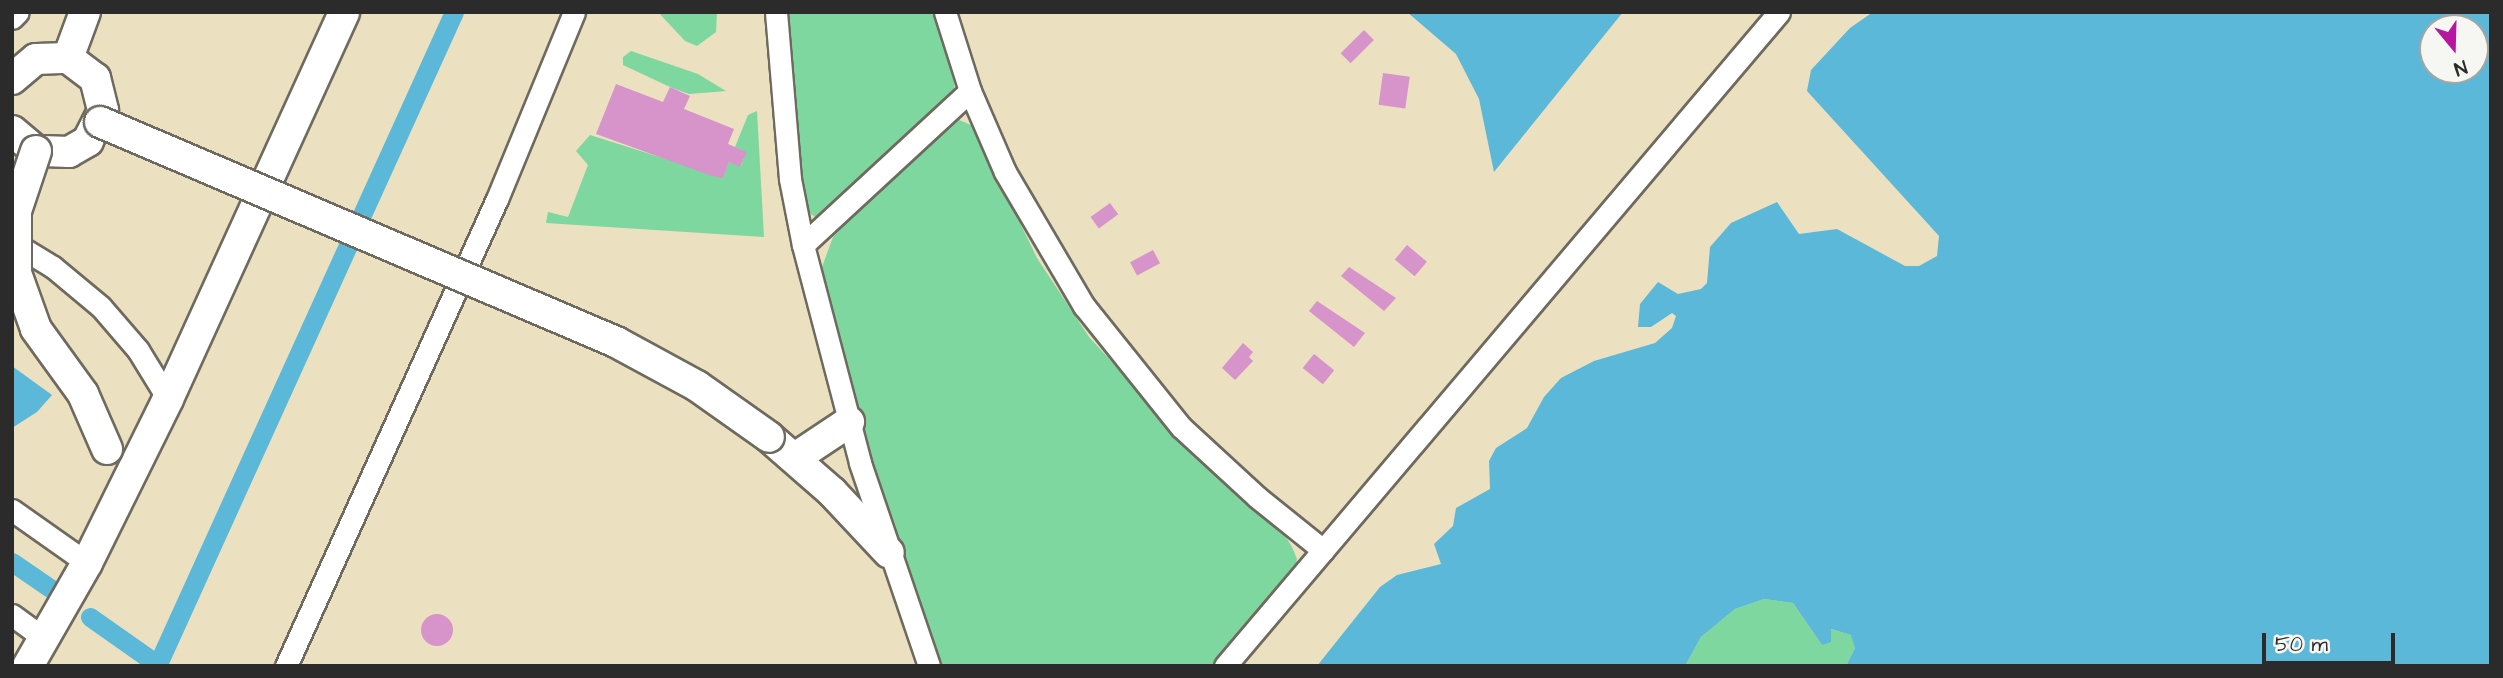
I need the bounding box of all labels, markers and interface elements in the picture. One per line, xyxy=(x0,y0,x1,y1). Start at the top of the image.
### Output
north arrow xyxy=(2419,14,2489,84)
text: N xyxy=(2450,53,2470,82)
scale bar xyxy=(2265,618,2398,662)
text: 50 m xyxy=(2275,630,2328,659)

